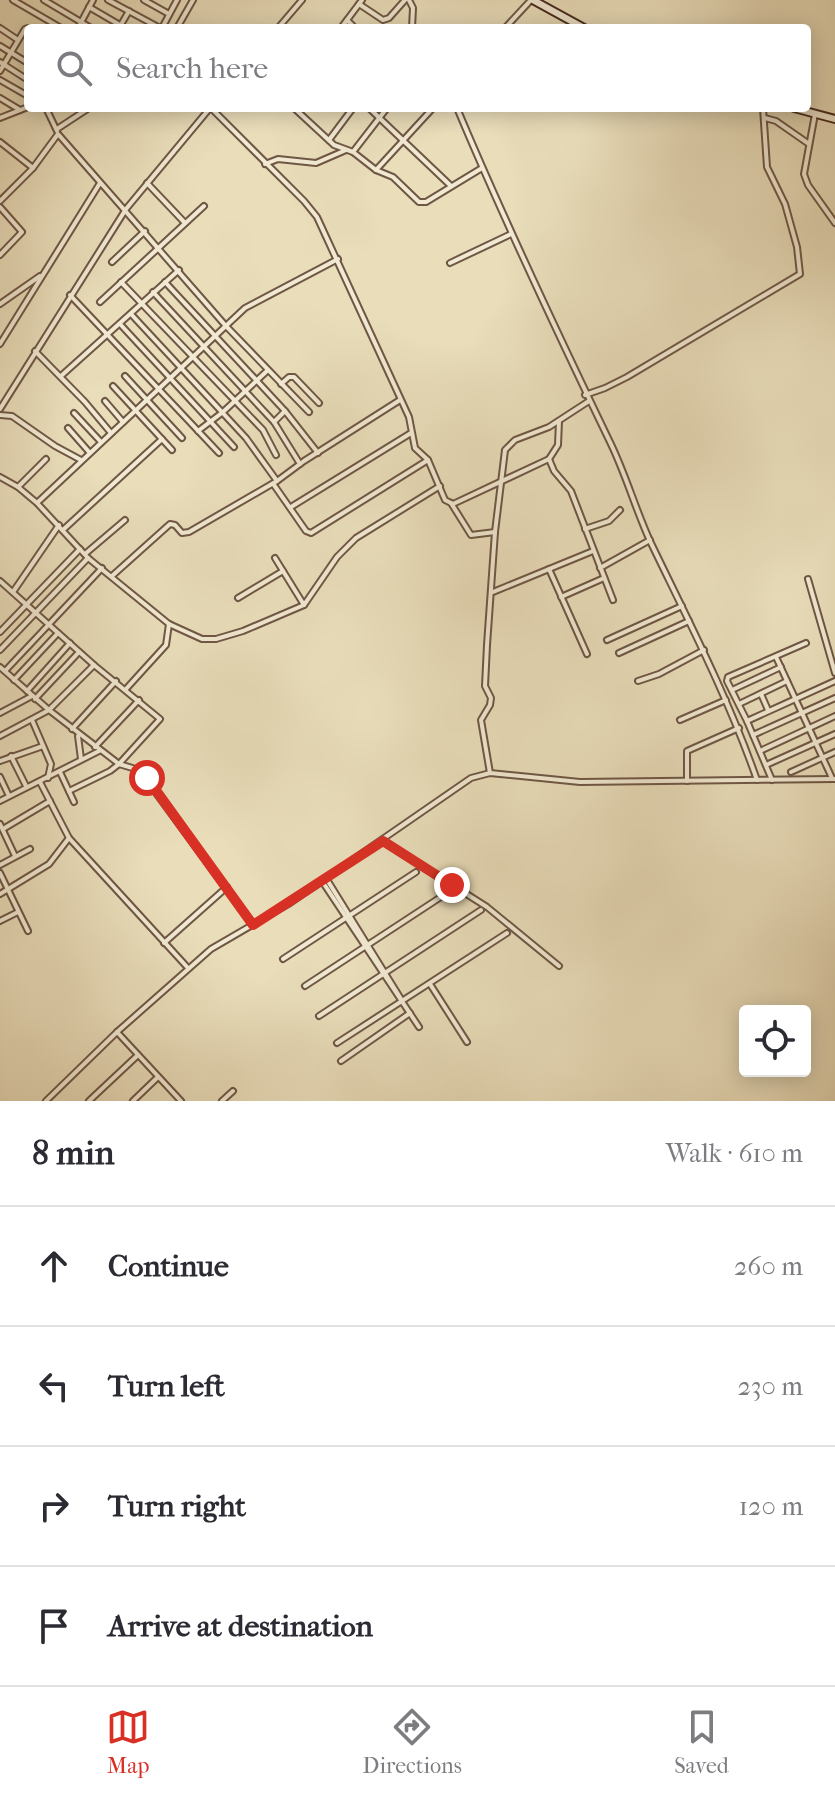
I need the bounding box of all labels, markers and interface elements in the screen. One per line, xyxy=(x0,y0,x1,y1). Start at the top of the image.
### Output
search box xyxy=(24,24,811,112)
icon: search xyxy=(52,46,96,90)
text: Search here xyxy=(116,51,268,86)
route start xyxy=(129,760,165,796)
route end xyxy=(434,867,470,903)
map controls xyxy=(739,1005,811,1077)
button: locate xyxy=(739,1005,811,1077)
text: 8 min xyxy=(32,1133,114,1173)
text: Walk · 610 m xyxy=(666,1138,803,1169)
icon: ahead xyxy=(32,1244,76,1288)
text: Continue xyxy=(108,1249,229,1284)
text: 260 m xyxy=(734,1251,803,1282)
icon: left xyxy=(32,1364,76,1408)
text: Turn left xyxy=(108,1369,225,1404)
text: 230 m xyxy=(737,1371,803,1402)
icon: right xyxy=(32,1484,76,1528)
text: Turn right xyxy=(108,1489,246,1524)
text: 120 m xyxy=(739,1491,803,1522)
icon: arrive xyxy=(32,1604,76,1648)
text: Arrive at destination xyxy=(108,1609,373,1644)
tab: Map xyxy=(106,1705,150,1779)
tab: Directions xyxy=(363,1705,462,1779)
tab: Saved xyxy=(674,1705,729,1779)

